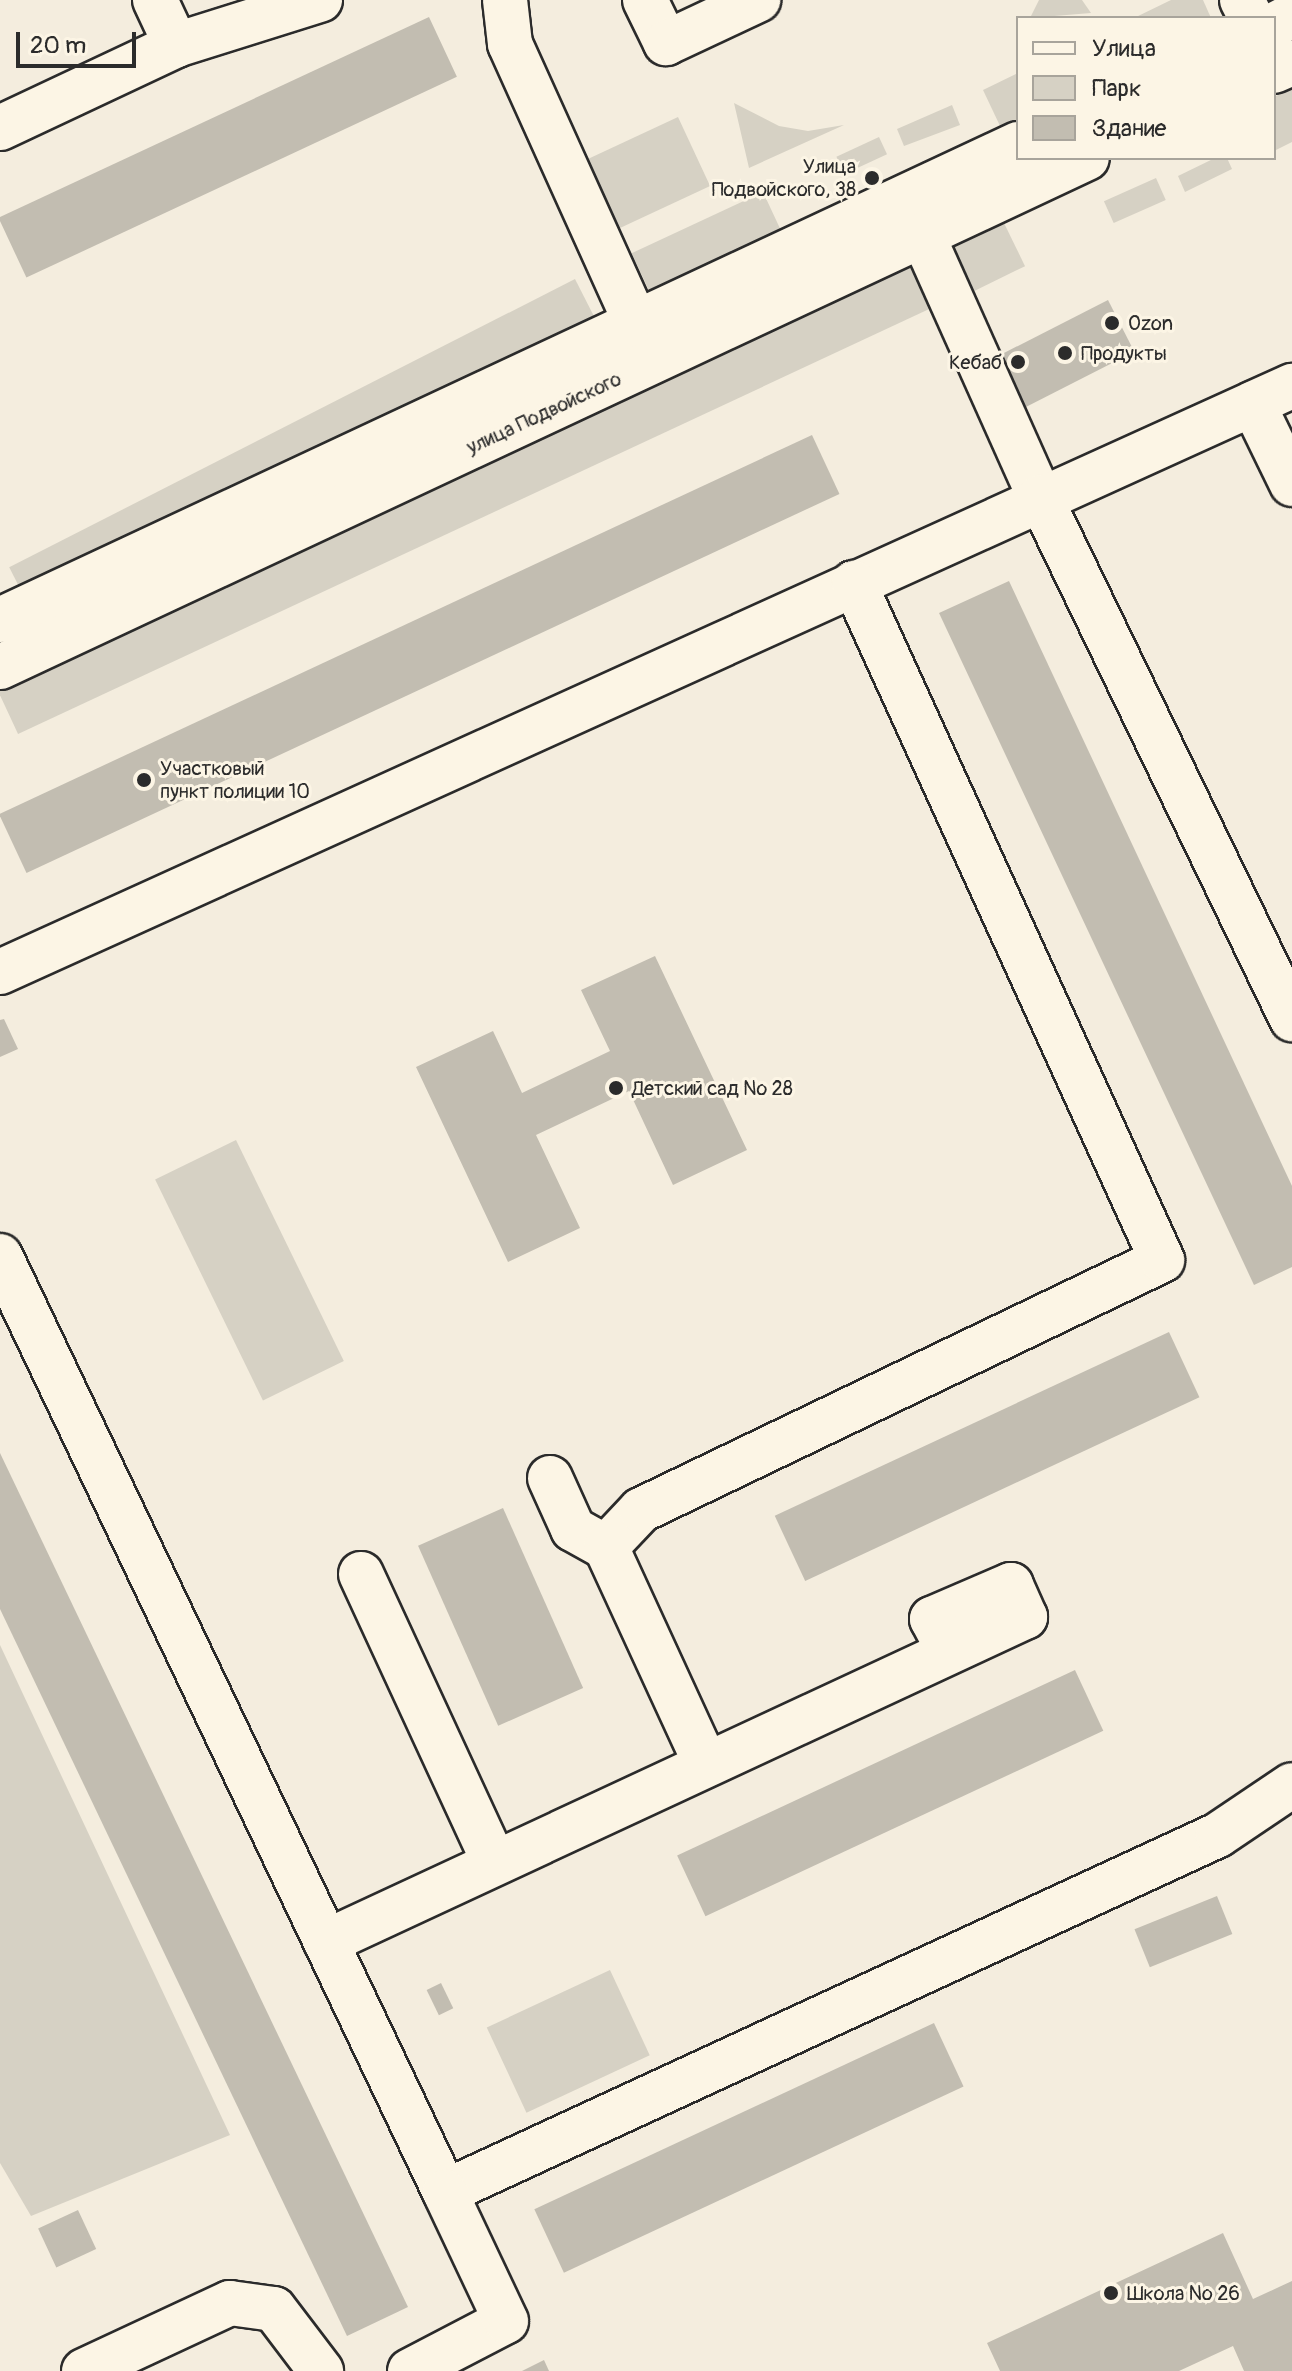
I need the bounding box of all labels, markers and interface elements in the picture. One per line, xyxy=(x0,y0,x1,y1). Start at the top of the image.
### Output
scale bar xyxy=(20,16,140,66)
legend xyxy=(1016,16,1276,160)
text: 20 m xyxy=(30,31,86,60)
text: Улица xyxy=(1092,34,1156,63)
text: Парк xyxy=(1092,74,1141,103)
text: Здание xyxy=(1092,114,1166,143)
place label: Улица Подвойского, 38 xyxy=(712,154,856,201)
marker: Улица Подвойского, 38 xyxy=(863,169,881,187)
place label: Ozon xyxy=(1128,311,1173,335)
marker: Ozon xyxy=(1103,314,1121,332)
place label: Продукты xyxy=(1081,341,1167,365)
marker: Продукты xyxy=(1056,344,1074,362)
place label: Кебаб xyxy=(949,350,1002,374)
marker: Кебаб xyxy=(1009,353,1027,371)
street label: улица Подвойского xyxy=(463,367,625,459)
place label: Участковый пункт полиции 10 xyxy=(160,756,310,803)
marker: Участковый пункт полиции 10 xyxy=(135,771,153,789)
place label: Детский сад № 28 xyxy=(632,1076,793,1100)
marker: Детский сад № 28 xyxy=(607,1079,625,1097)
place label: Школа № 26 xyxy=(1127,2281,1240,2305)
marker: Школа № 26 xyxy=(1102,2284,1120,2302)

